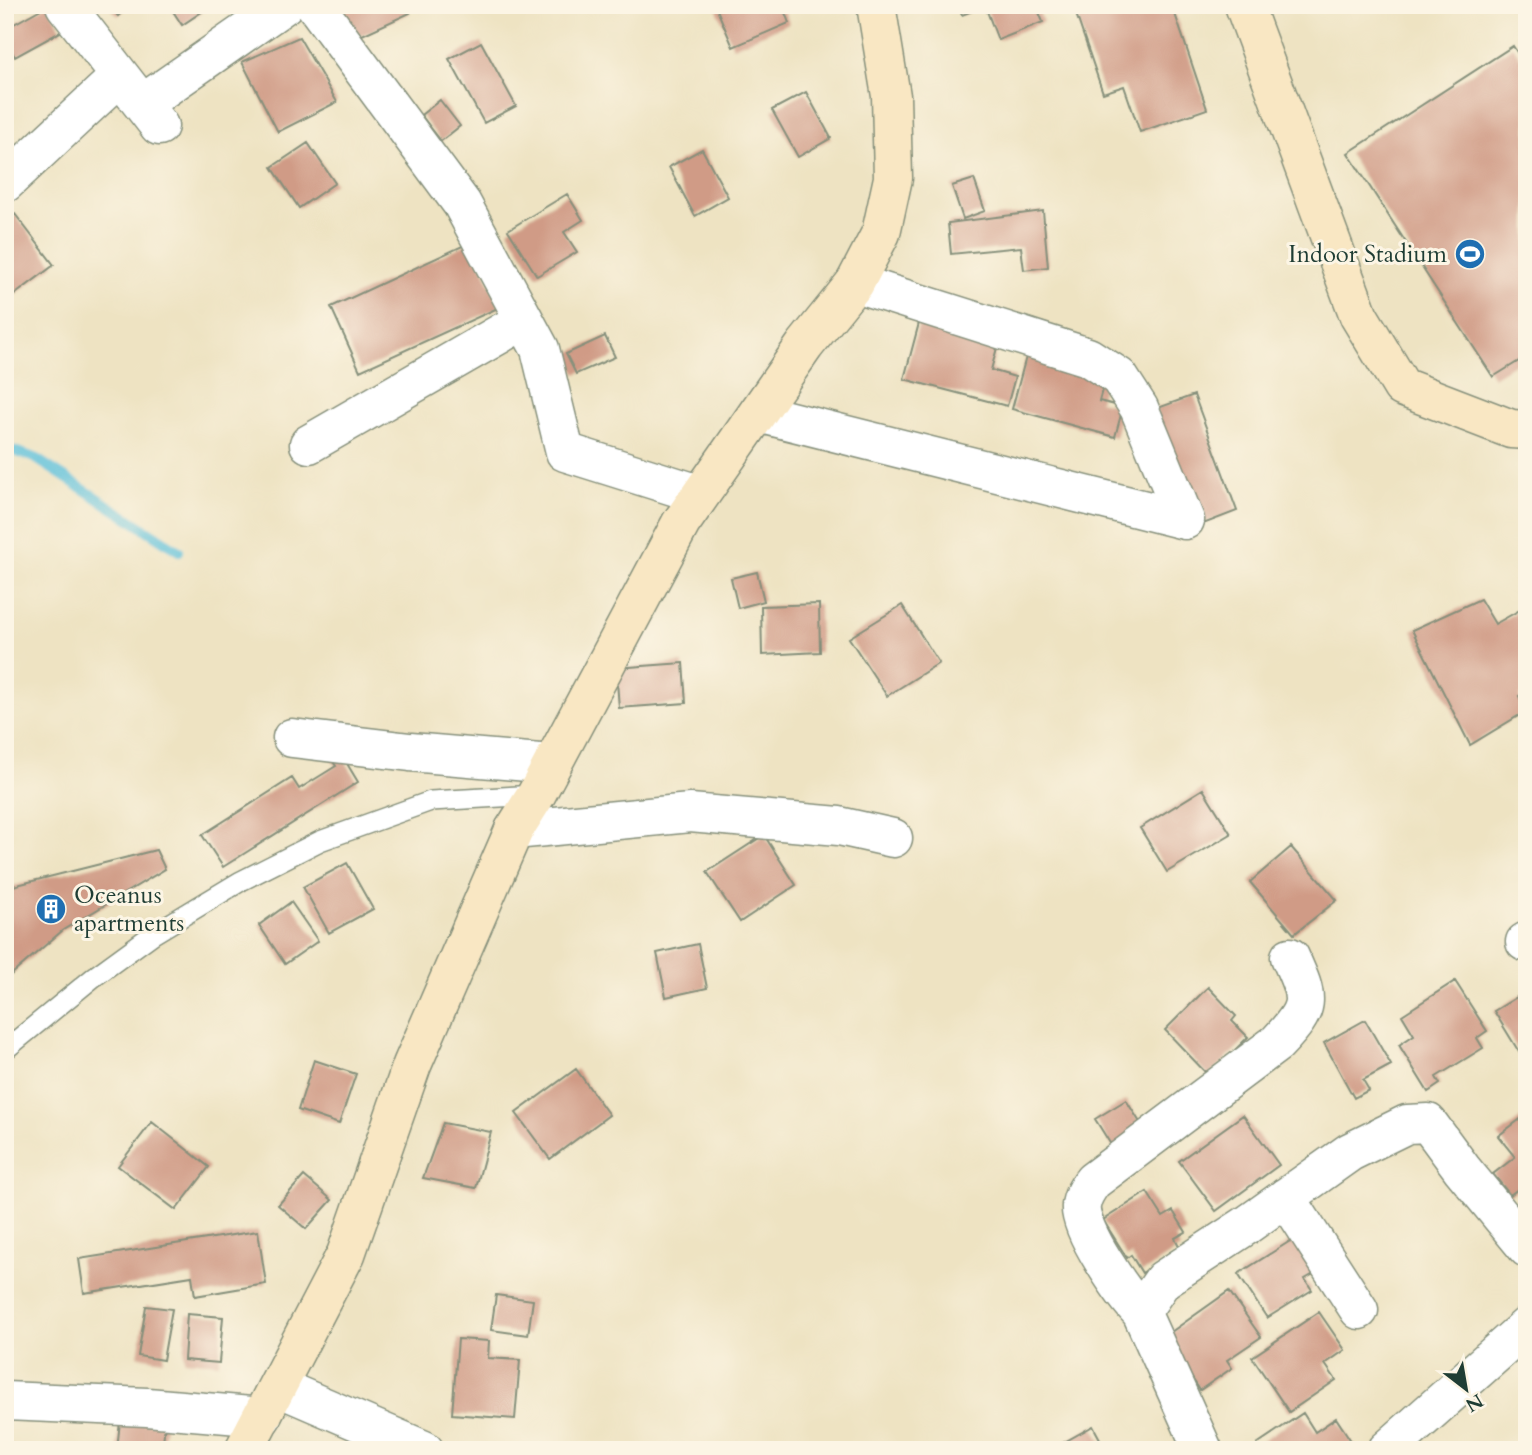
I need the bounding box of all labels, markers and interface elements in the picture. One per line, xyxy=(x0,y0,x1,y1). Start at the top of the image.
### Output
sports icon: Indoor Stadium xyxy=(1453,237,1487,271)
place label: Indoor Stadium xyxy=(1288,238,1448,271)
place label: Oceanus apartments xyxy=(74,879,184,940)
building icon: Oceanus apartments xyxy=(34,892,68,926)
north arrow xyxy=(1430,1354,1500,1424)
text: N xyxy=(1460,1387,1488,1418)

